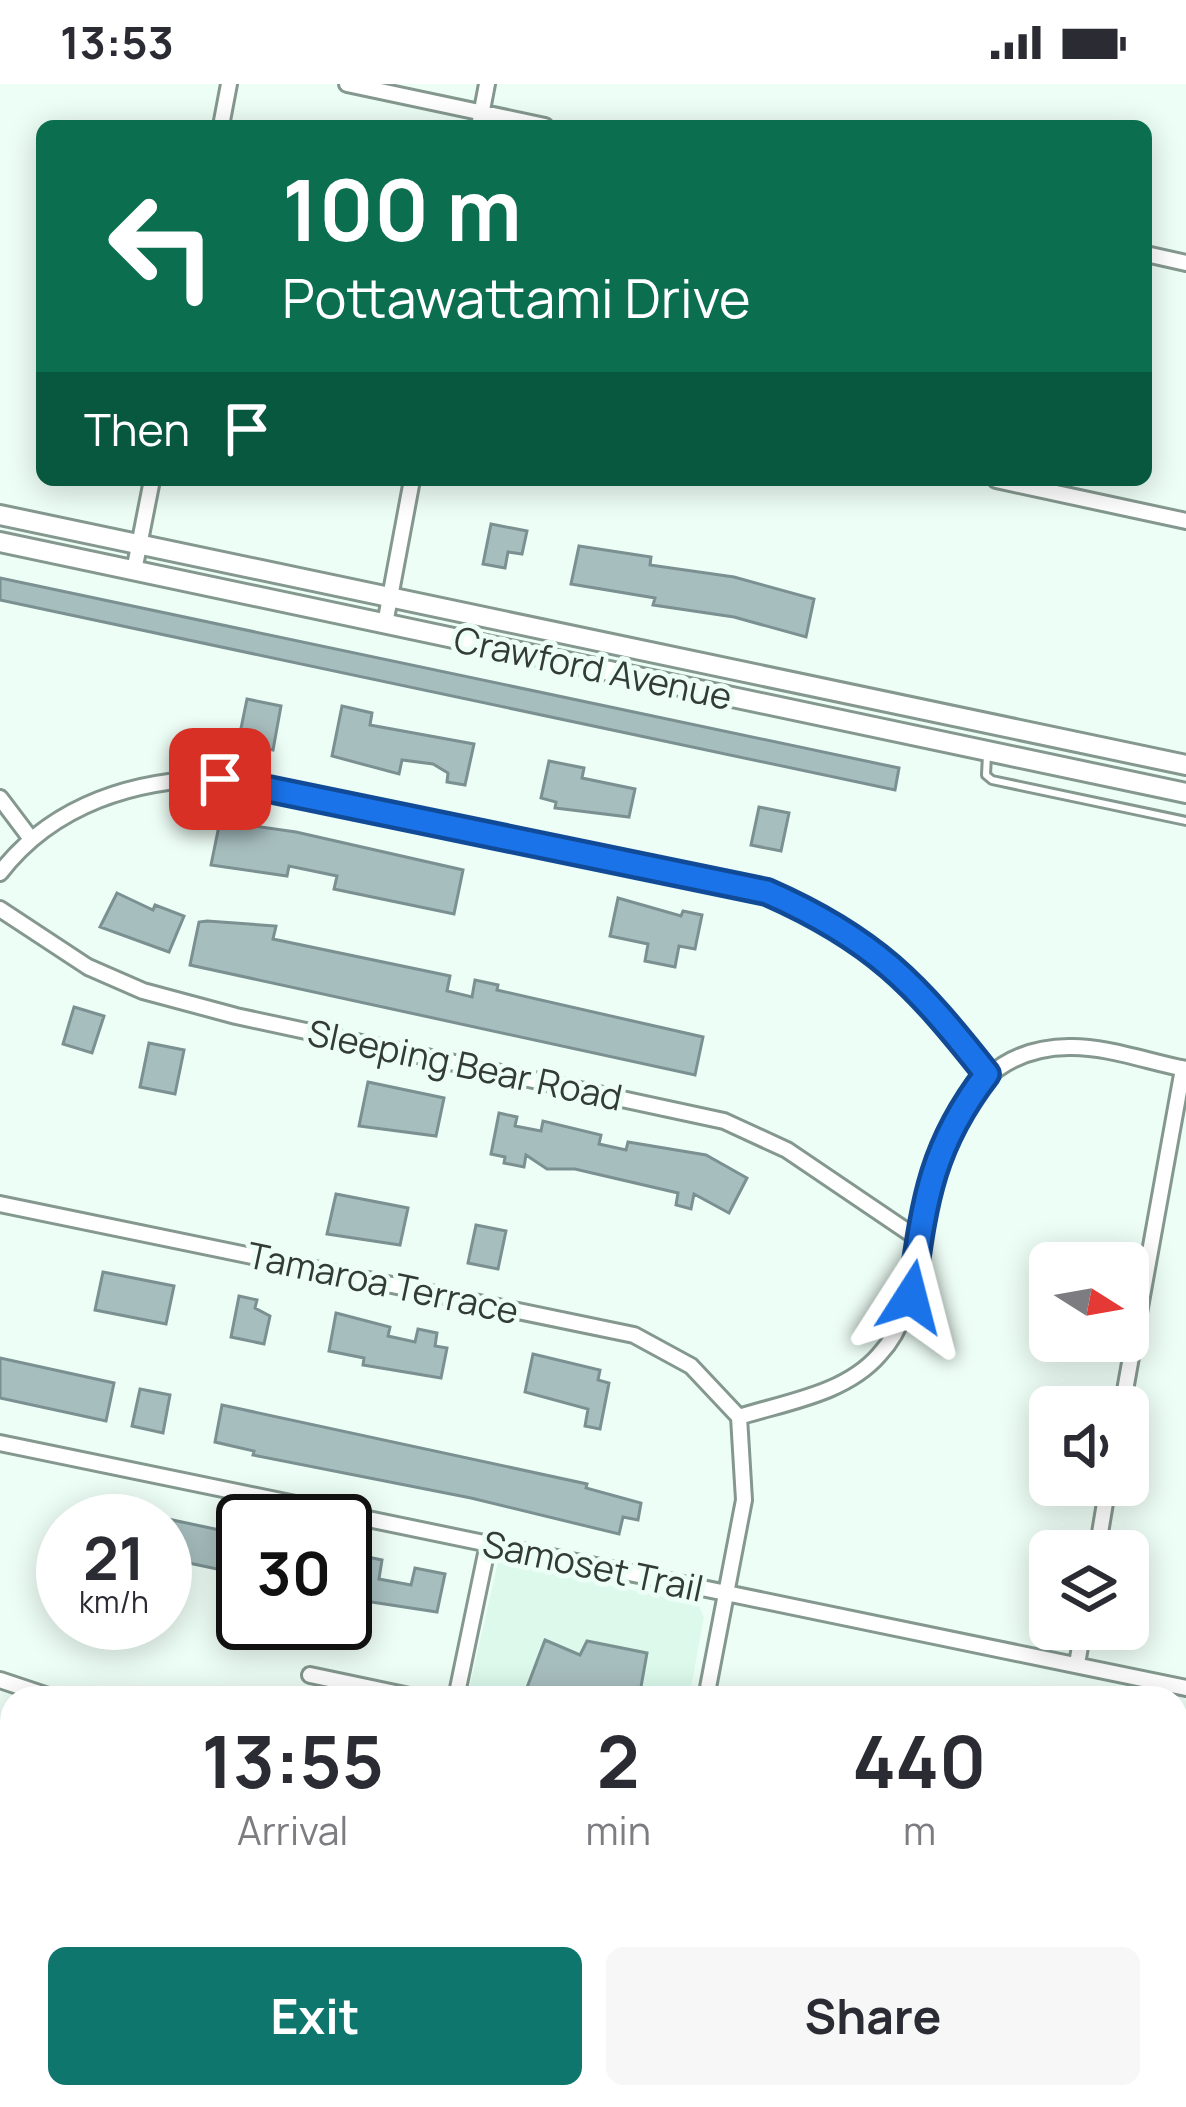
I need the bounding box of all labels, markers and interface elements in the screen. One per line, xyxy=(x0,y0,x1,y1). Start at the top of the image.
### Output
text: 13:53 xyxy=(60,11,174,73)
text: 100 m xyxy=(282,151,522,266)
icon: left xyxy=(84,168,240,324)
text: Pottawattami Drive xyxy=(282,260,751,334)
icon: arrive xyxy=(214,396,280,462)
text: Then xyxy=(84,398,190,460)
street label: Crawford Avenue xyxy=(450,614,736,721)
pin xyxy=(169,728,271,830)
icon: arrive xyxy=(187,746,253,812)
street label: Sleeping Bear Road xyxy=(303,1007,627,1122)
street label: Tamaroa Terrace xyxy=(243,1230,523,1335)
position arrow xyxy=(848,1234,974,1360)
north arrow xyxy=(1029,1242,1149,1362)
map controls xyxy=(1029,1242,1149,1650)
button: sound xyxy=(1029,1386,1149,1506)
speed limit sign: 30 xyxy=(216,1494,372,1650)
text: 21 xyxy=(83,1516,145,1598)
street label: Samoset Trail xyxy=(478,1518,708,1613)
button: layers xyxy=(1029,1530,1149,1650)
text: km/h xyxy=(79,1581,149,1622)
text: 13:55 xyxy=(202,1711,384,1810)
text: 2 xyxy=(597,1711,640,1810)
text: 440 xyxy=(852,1711,986,1810)
text: Arrival xyxy=(237,1803,348,1857)
text: min xyxy=(585,1803,651,1857)
text: m xyxy=(903,1803,936,1857)
button: Exit xyxy=(48,1947,582,2085)
button: Share xyxy=(606,1947,1140,2085)

